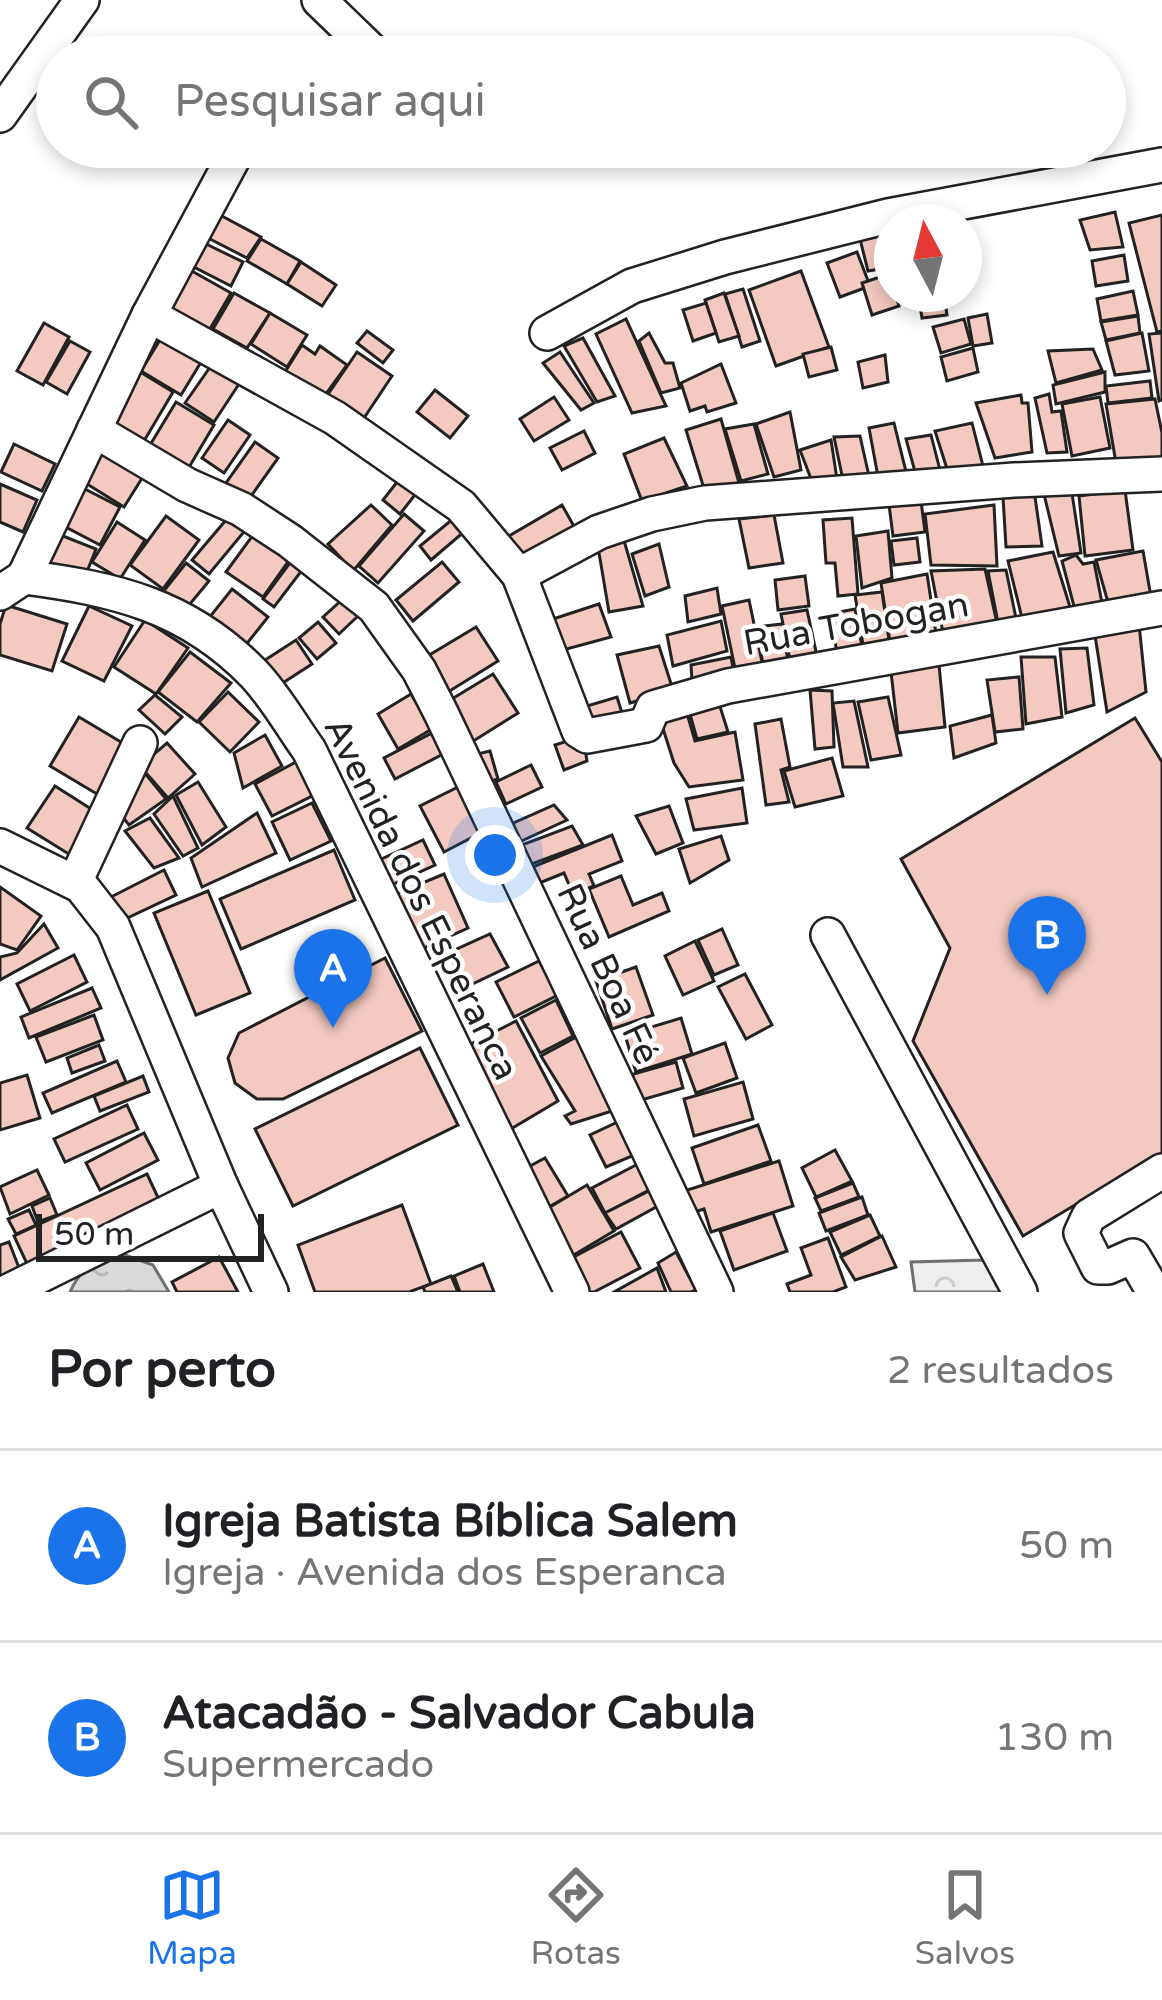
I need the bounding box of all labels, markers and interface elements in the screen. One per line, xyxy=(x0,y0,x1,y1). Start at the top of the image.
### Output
search box xyxy=(36,36,1126,168)
icon: search xyxy=(78,69,144,135)
text: Pesquisar aqui xyxy=(174,75,486,129)
north arrow xyxy=(874,204,982,312)
street label: Rua Tobogan xyxy=(740,583,972,665)
street label: Avenida dos Esperanca xyxy=(314,711,528,1087)
your location xyxy=(465,825,525,885)
street label: Rua Boa Fé xyxy=(547,877,669,1071)
pin: B xyxy=(1008,896,1086,995)
pin: A xyxy=(294,929,372,1028)
scale bar xyxy=(36,1208,264,1261)
text: 50 m xyxy=(54,1215,134,1254)
text: Por perto xyxy=(48,1339,276,1401)
text: 2 resultados xyxy=(887,1347,1114,1394)
text: Igreja Batista Bíblica Salem xyxy=(162,1495,738,1549)
text: A xyxy=(72,1522,102,1569)
text: 50 m xyxy=(1019,1522,1114,1569)
text: Igreja · Avenida dos Esperanca xyxy=(162,1549,727,1596)
text: Atacadão - Salvador Cabula xyxy=(162,1687,756,1741)
text: B xyxy=(73,1714,101,1761)
text: 130 m xyxy=(995,1714,1114,1761)
text: Supermercado xyxy=(162,1741,434,1788)
tab: Mapa xyxy=(147,1862,237,1973)
tab: Rotas xyxy=(531,1862,621,1973)
tab: Salvos xyxy=(915,1862,1015,1973)

